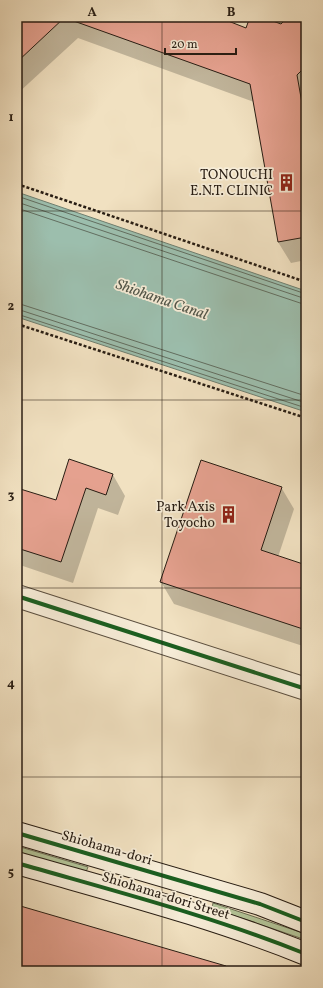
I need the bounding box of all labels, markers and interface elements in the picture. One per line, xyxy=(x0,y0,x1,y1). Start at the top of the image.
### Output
text: A xyxy=(87,4,97,22)
text: B xyxy=(227,4,236,22)
scale bar xyxy=(165,30,236,56)
text: 20 m xyxy=(171,37,198,53)
text: 1 xyxy=(8,109,14,127)
place label: TONOUCHI E.N.T. CLINIC xyxy=(190,166,273,201)
building icon: TONOUCHI E.N.T. CLINIC xyxy=(276,172,296,192)
water label: Shiohama Canal xyxy=(113,275,211,326)
text: 2 xyxy=(8,298,15,316)
text: 3 xyxy=(8,487,15,505)
place label: Park Axis Toyocho xyxy=(156,498,215,533)
building icon: Park Axis Toyocho xyxy=(218,504,238,524)
text: 4 xyxy=(7,675,15,693)
street label: Shiohama-dori xyxy=(59,826,154,870)
text: 5 xyxy=(8,864,14,882)
street label: Shiohama-dori Street xyxy=(99,868,232,925)

